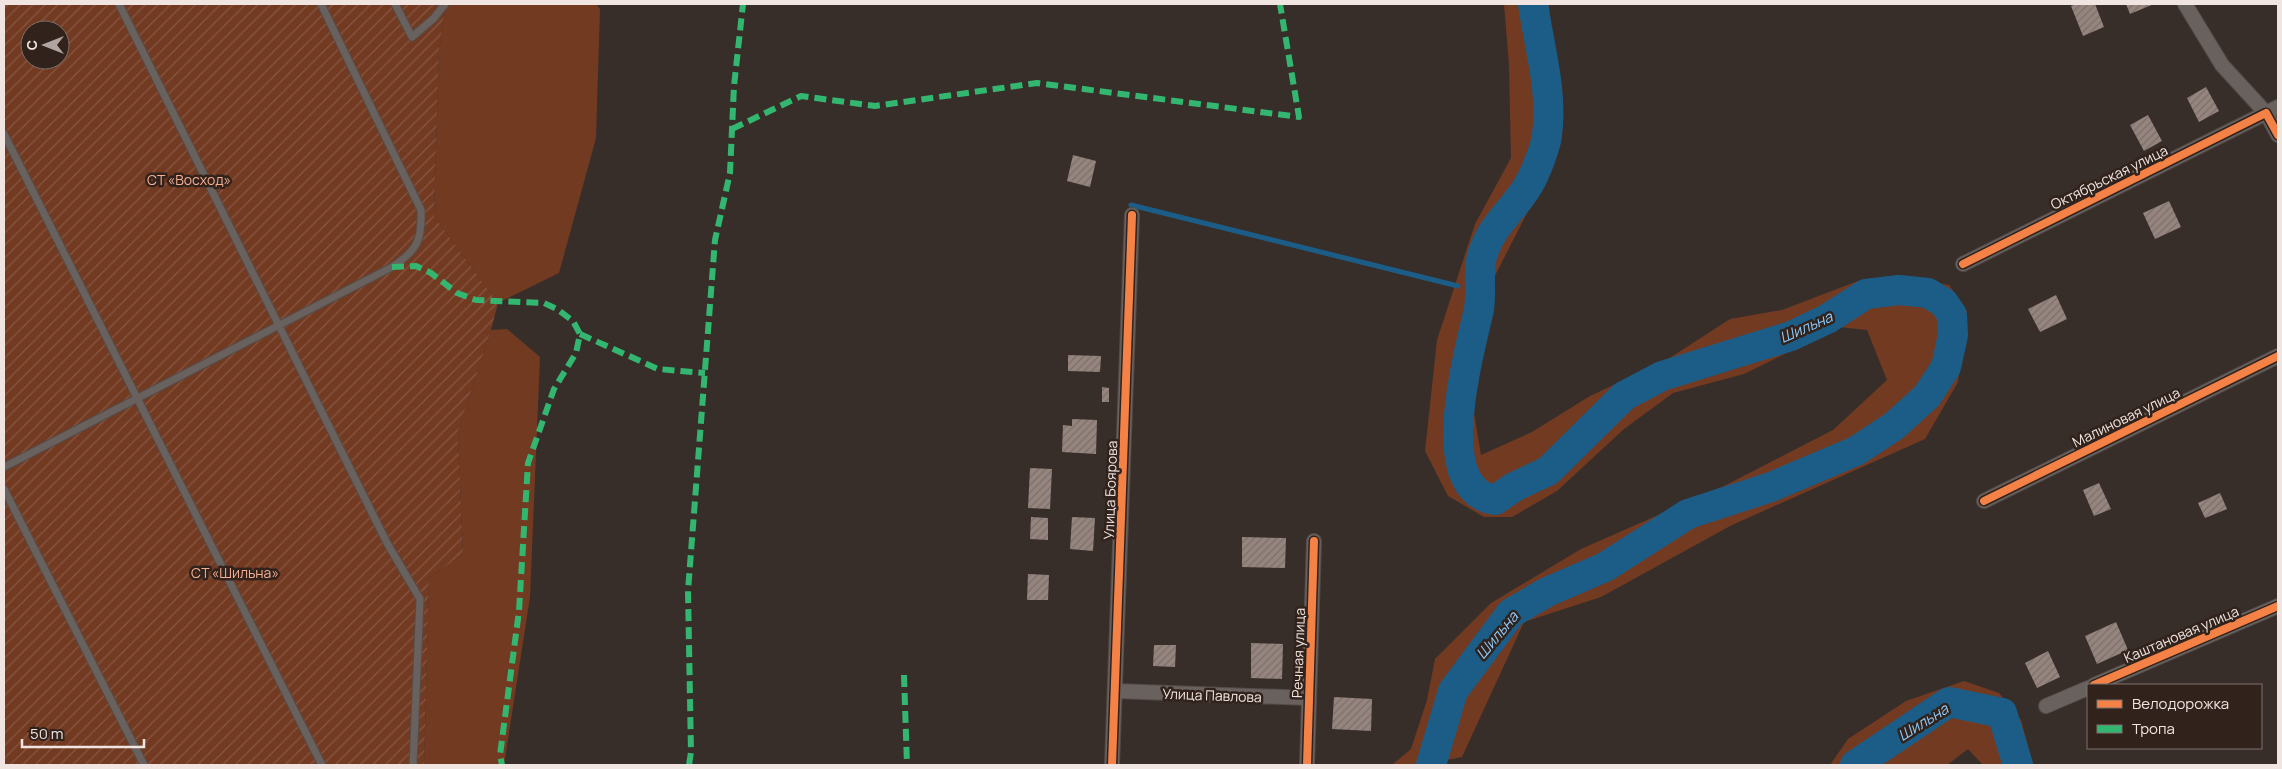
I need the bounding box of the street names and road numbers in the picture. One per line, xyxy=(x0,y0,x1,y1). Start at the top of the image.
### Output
street label: Октябрьская улица xyxy=(2047,140,2171,214)
street label: Малиновая улица xyxy=(2069,383,2183,451)
street label: Улица Боярова xyxy=(1099,440,1121,540)
street label: Каштановая улица xyxy=(2121,601,2241,667)
street label: Речная улица xyxy=(1287,608,1309,698)
street label: Улица Павлова xyxy=(1162,684,1262,706)

